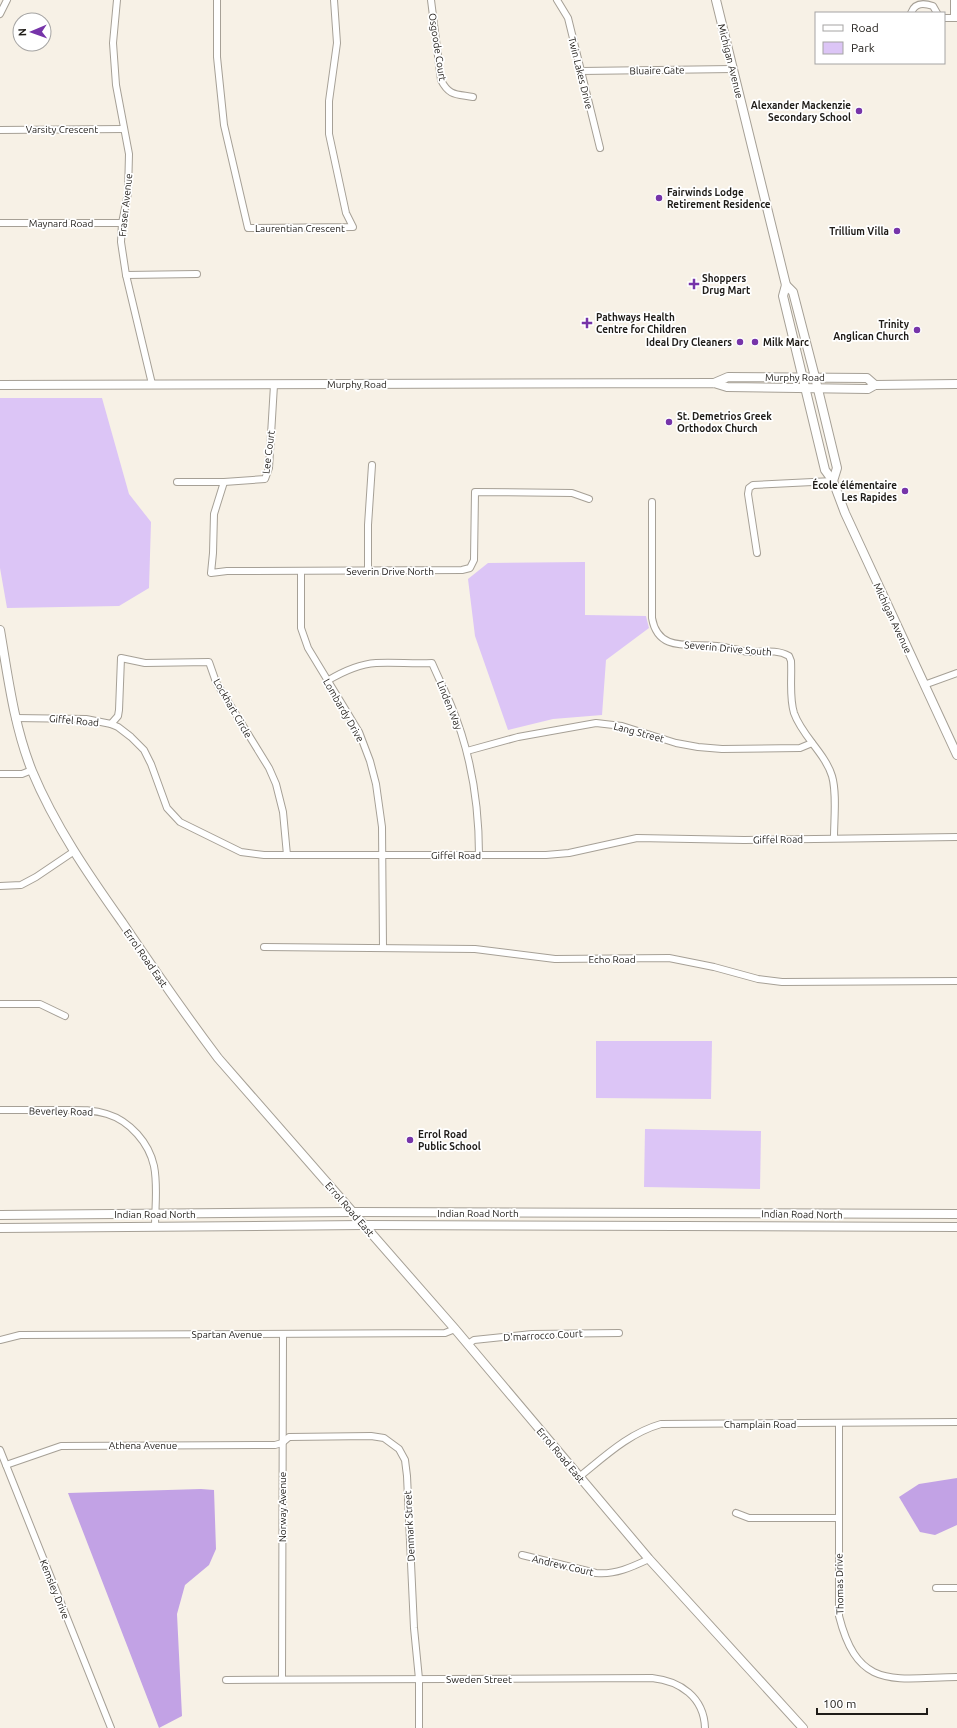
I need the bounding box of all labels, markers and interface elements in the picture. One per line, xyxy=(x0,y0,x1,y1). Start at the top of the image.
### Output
north arrow xyxy=(12,12,52,52)
street label: Osgoode Court xyxy=(427,12,448,82)
legend xyxy=(815,12,945,64)
text: Road xyxy=(851,21,879,34)
street label: Michigan Avenue xyxy=(716,23,745,100)
text: N xyxy=(16,28,28,37)
street label: Twin Lakes Drive xyxy=(566,36,595,110)
text: Park xyxy=(851,41,875,54)
street label: Bluaire Gate xyxy=(629,65,685,76)
place label: Alexander Mackenzie Secondary School xyxy=(751,100,851,123)
marker: Alexander Mackenzie Secondary School xyxy=(854,106,864,116)
street label: Varsity Crescent xyxy=(26,124,98,135)
street label: Fraser Avenue xyxy=(117,173,134,237)
place label: Fairwinds Lodge Retirement Residence xyxy=(667,187,771,210)
marker: Fairwinds Lodge Retirement Residence xyxy=(654,193,664,203)
street label: Maynard Road xyxy=(29,218,93,229)
street label: Laurentian Crescent xyxy=(255,223,345,234)
place label: Trillium Villa xyxy=(829,226,889,237)
marker: Trillium Villa xyxy=(892,226,902,236)
place label: Shoppers Drug Mart xyxy=(702,273,751,296)
marker: Shoppers Drug Mart xyxy=(689,279,699,289)
place label: Pathways Health Centre for Children xyxy=(596,312,687,335)
marker: Pathways Health Centre for Children xyxy=(581,317,593,329)
place label: Trinity Anglican Church xyxy=(833,319,910,342)
marker: Trinity Anglican Church xyxy=(912,325,922,335)
place label: Ideal Dry Cleaners xyxy=(646,337,732,348)
marker: Ideal Dry Cleaners xyxy=(735,337,745,347)
marker: Milk Marc xyxy=(750,337,760,347)
place label: Milk Marc xyxy=(763,337,809,348)
street label: Murphy Road xyxy=(765,372,825,383)
street label: Murphy Road xyxy=(327,379,387,390)
place label: St. Demetrios Greek Orthodox Church xyxy=(677,411,772,434)
marker: St. Demetrios Greek Orthodox Church xyxy=(664,417,674,427)
street label: Lee Court xyxy=(260,430,277,474)
place label: École élémentaire Les Rapides xyxy=(812,478,897,503)
marker: École élémentaire Les Rapides xyxy=(900,486,910,496)
street label: Severin Drive North xyxy=(346,566,434,577)
street label: Michigan Avenue xyxy=(871,581,914,655)
street label: Severin Drive South xyxy=(684,639,772,658)
street label: Lockhart Circle xyxy=(211,677,254,740)
street label: Lombardy Drive xyxy=(321,677,366,744)
street label: Linden Way xyxy=(435,679,464,731)
street label: Giffel Road xyxy=(48,713,100,728)
street label: Lang Street xyxy=(612,720,665,745)
street label: Giffel Road xyxy=(753,834,803,845)
street label: Giffel Road xyxy=(431,850,481,861)
street label: Errol Road East xyxy=(121,927,170,989)
street label: Echo Road xyxy=(588,954,636,965)
street label: Beverley Road xyxy=(29,1105,93,1118)
place label: Errol Road Public School xyxy=(418,1129,481,1152)
marker: Errol Road Public School xyxy=(405,1135,415,1145)
street label: Errol Road East xyxy=(323,1180,376,1239)
street label: Indian Road North xyxy=(437,1208,519,1219)
street label: Indian Road North xyxy=(761,1208,843,1221)
street label: Indian Road North xyxy=(114,1209,196,1220)
street label: D'marrocco Court xyxy=(503,1328,583,1343)
street label: Spartan Avenue xyxy=(192,1329,262,1340)
street label: Champlain Road xyxy=(724,1419,797,1430)
street label: Errol Road East xyxy=(534,1426,587,1485)
street label: Athena Avenue xyxy=(109,1440,177,1451)
street label: Norway Avenue xyxy=(277,1472,288,1542)
street label: Denmark Street xyxy=(402,1490,417,1562)
street label: Andrew Court xyxy=(531,1553,595,1578)
street label: Thomas Drive xyxy=(833,1553,846,1615)
street label: Kemsley Drive xyxy=(38,1558,72,1621)
street label: Sweden Street xyxy=(446,1674,512,1685)
scale bar xyxy=(817,1690,927,1716)
text: 100 m xyxy=(823,1697,856,1710)

